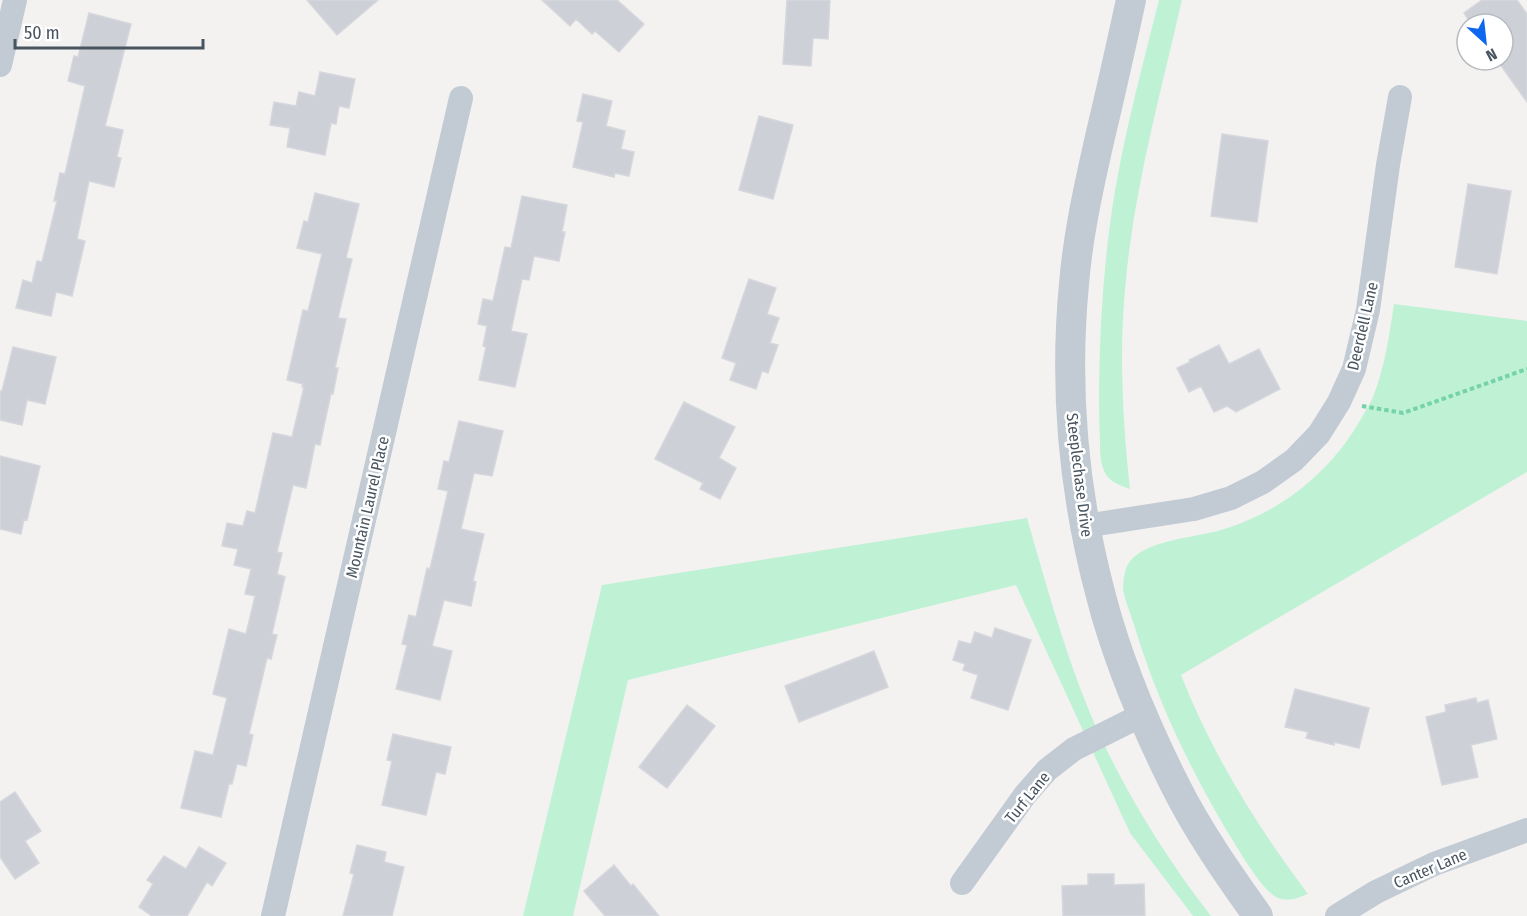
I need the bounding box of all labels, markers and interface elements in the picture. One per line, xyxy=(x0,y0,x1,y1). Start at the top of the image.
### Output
scale bar xyxy=(15,12,202,50)
north arrow xyxy=(1455,12,1515,72)
text: 50 m xyxy=(24,22,60,44)
text: N xyxy=(1483,44,1500,66)
street label: Deerdell Lane xyxy=(1343,280,1382,372)
street label: Steeplechase Drive xyxy=(1062,412,1097,538)
street label: Mountain Laurel Place xyxy=(342,434,393,580)
street label: Turf Lane xyxy=(1001,768,1054,827)
street label: Canter Lane xyxy=(1391,845,1470,892)

